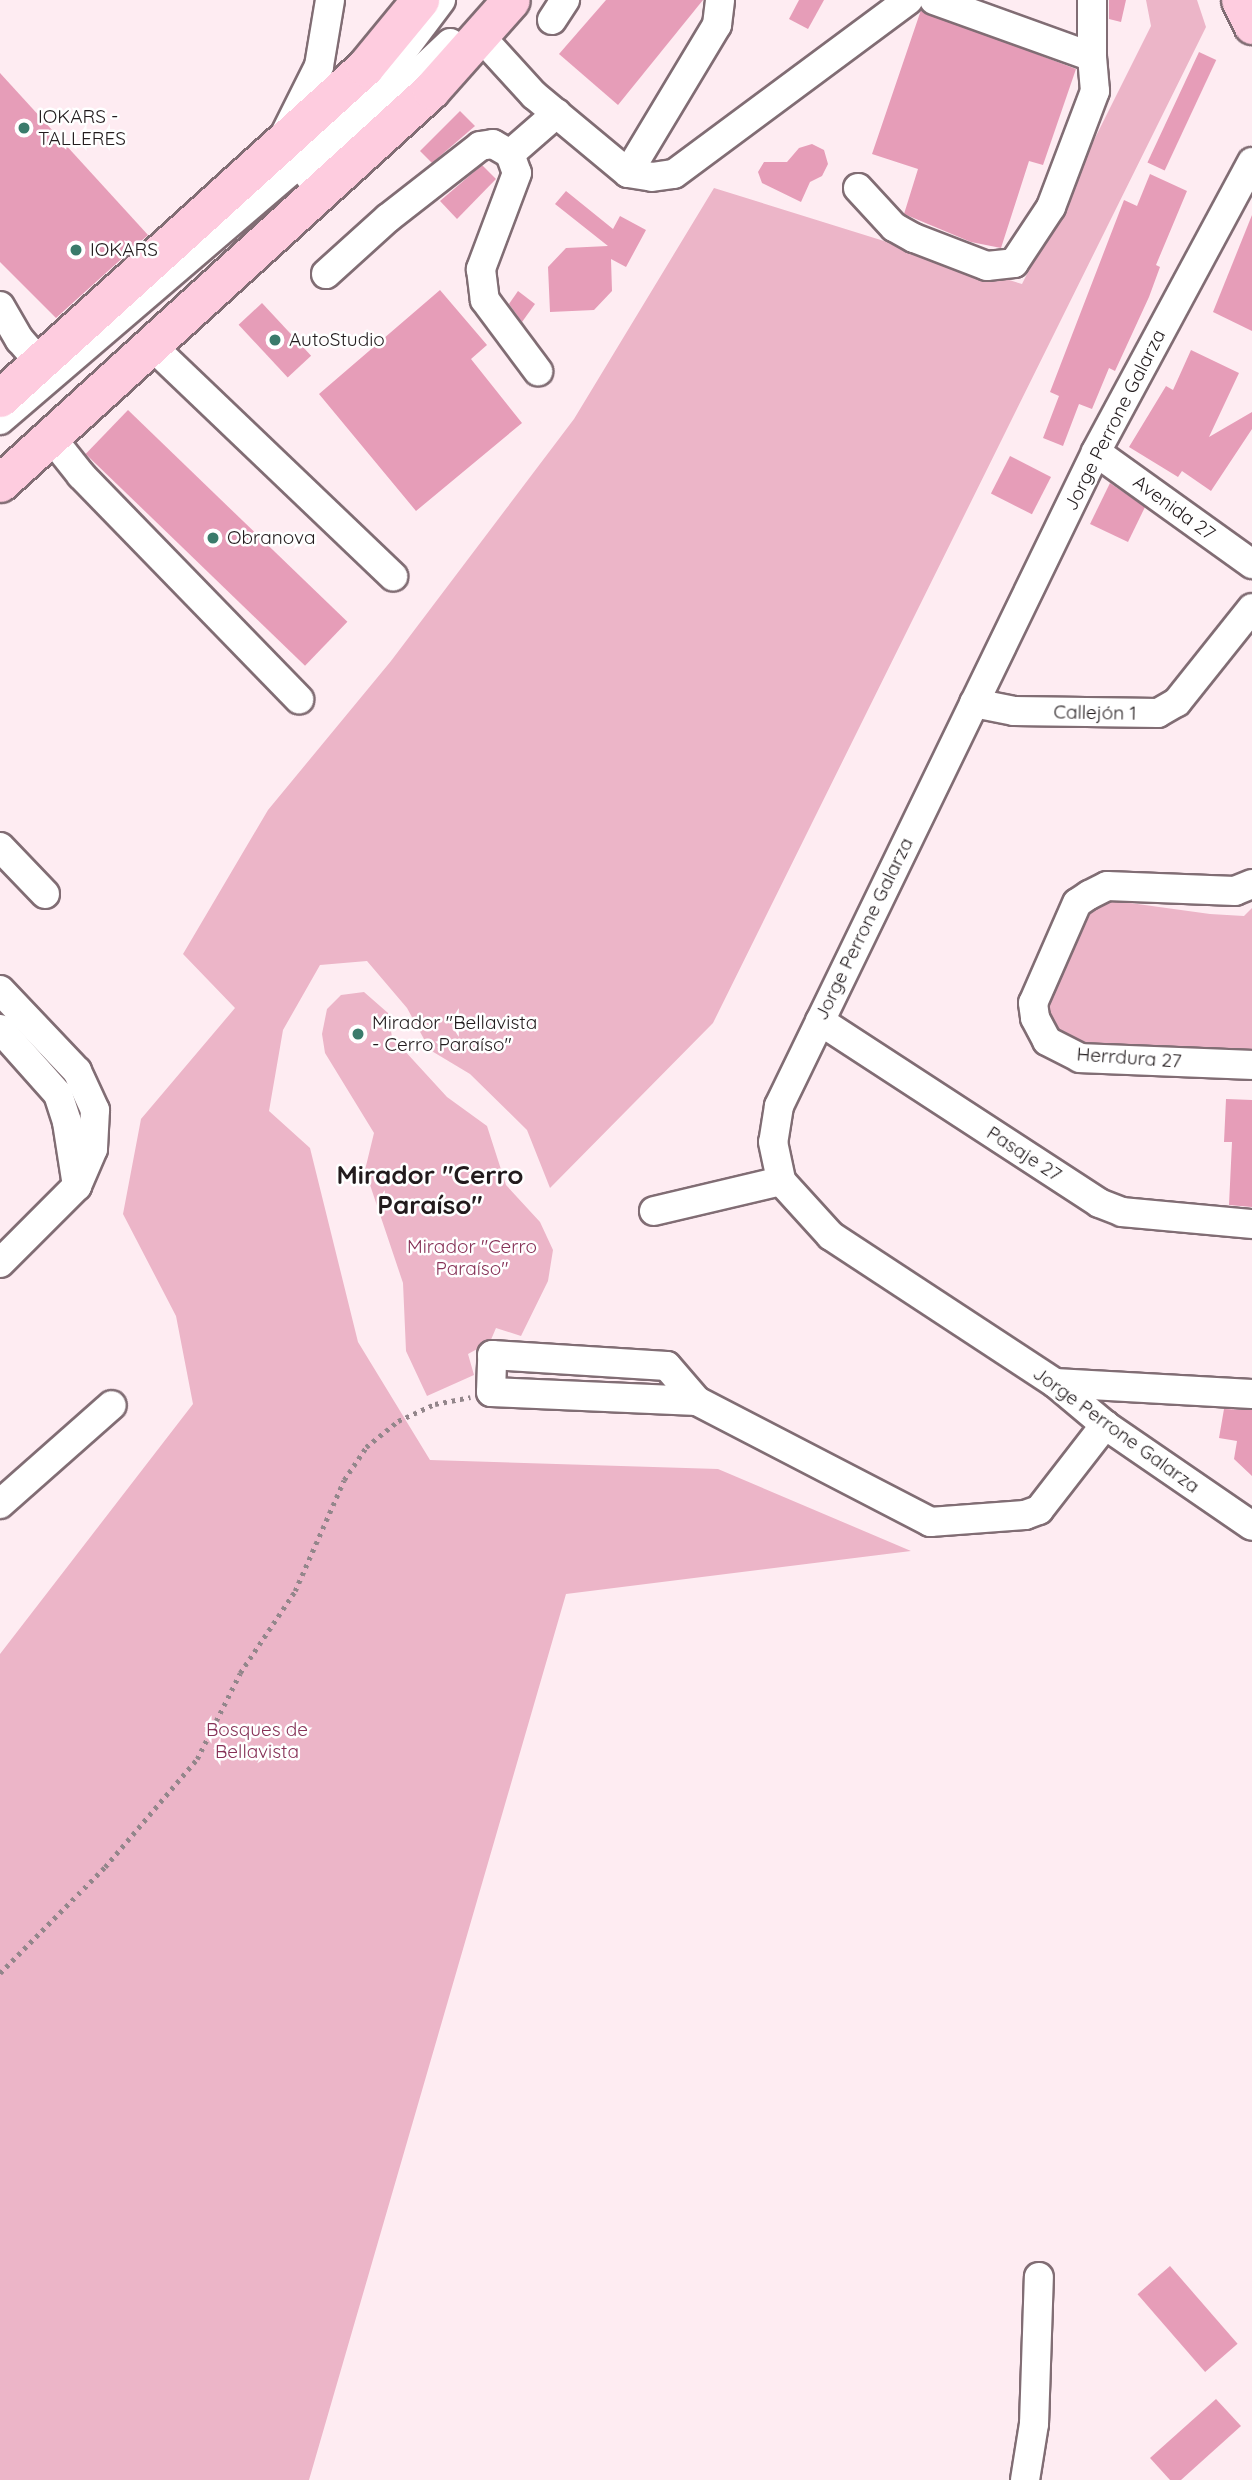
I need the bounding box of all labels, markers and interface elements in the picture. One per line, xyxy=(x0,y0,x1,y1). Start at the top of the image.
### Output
place label: IOKARS - TALLERES xyxy=(38,106,126,150)
marker: IOKARS - TALLERES xyxy=(16,120,32,136)
place label: IOKARS xyxy=(90,239,158,261)
marker: IOKARS xyxy=(68,242,84,258)
street label: Jorge Perrone Galarza xyxy=(1059,326,1171,514)
place label: AutoStudio xyxy=(289,329,385,351)
marker: AutoStudio xyxy=(267,332,283,348)
street label: Avenida 27 xyxy=(1129,471,1219,545)
place label: Obranova xyxy=(227,527,316,549)
marker: Obranova xyxy=(205,530,221,546)
street label: Callejón 1 xyxy=(1053,701,1137,725)
street label: Jorge Perrone Galarza xyxy=(810,834,918,1024)
place label: Mirador "Bellavista - Cerro Paraíso" xyxy=(372,1012,537,1056)
marker: Mirador "Bellavista - Cerro Paraíso" xyxy=(350,1026,366,1042)
street label: Herrdura 27 xyxy=(1076,1043,1182,1073)
street label: Pasaje 27 xyxy=(982,1121,1066,1187)
district label: Mirador "Cerro Paraíso" xyxy=(337,1159,523,1220)
park label: Mirador "Cerro Paraíso" xyxy=(407,1236,537,1280)
street label: Jorge Perrone Galarza xyxy=(1028,1362,1204,1498)
park label: Bosques de Bellavista xyxy=(206,1719,308,1763)

